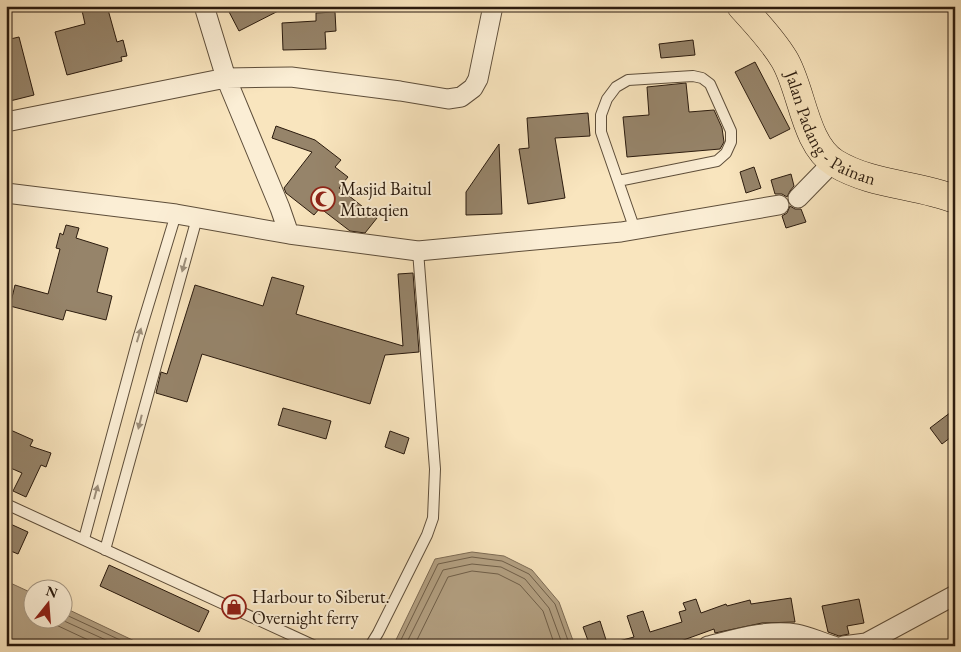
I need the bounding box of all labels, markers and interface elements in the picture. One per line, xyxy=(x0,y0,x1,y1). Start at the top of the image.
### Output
street label: Jalan Padang - Painan xyxy=(779,65,879,190)
place label: Masjid Baitul Mutaqien xyxy=(340,177,432,221)
mosque icon: Masjid Baitul Mutaqien xyxy=(310,186,336,212)
one-way arrow xyxy=(179,258,187,273)
one-way arrow xyxy=(136,327,144,342)
one-way arrow xyxy=(136,414,144,429)
one-way arrow xyxy=(93,484,101,499)
north arrow xyxy=(22,580,72,630)
text: N xyxy=(44,581,60,602)
place label: Harbour to Siberut. Overnight ferry xyxy=(252,585,390,629)
shop icon: Harbour to Siberut. Overnight ferry xyxy=(221,594,247,620)

